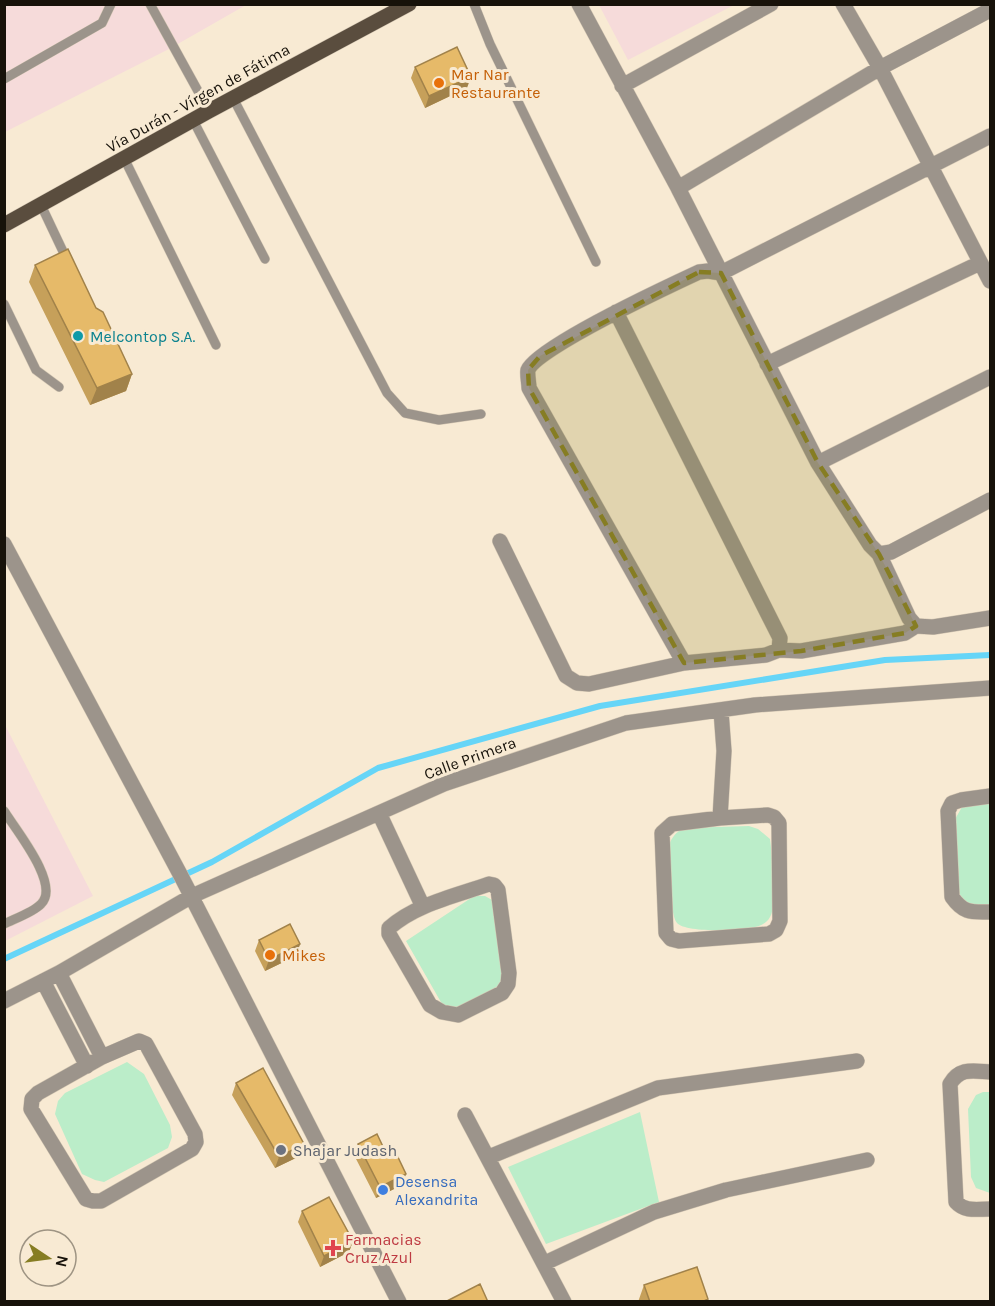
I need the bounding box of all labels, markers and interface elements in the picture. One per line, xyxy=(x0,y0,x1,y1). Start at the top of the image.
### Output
street label: Vía Durán - Vírgen de Fátima xyxy=(103,40,293,156)
place label: Mar Nar Restaurante xyxy=(451,65,540,102)
marker: Mar Nar Restaurante xyxy=(432,76,446,90)
place label: Melcontop S.A. xyxy=(90,327,196,346)
marker: Melcontop S.A. xyxy=(71,329,85,343)
street label: Calle Primera xyxy=(421,733,519,783)
place label: Mikes xyxy=(282,946,326,965)
marker: Mikes xyxy=(263,948,277,962)
place label: Shajar Judash xyxy=(293,1141,397,1160)
marker: Shajar Judash xyxy=(274,1143,288,1157)
place label: Desensa Alexandrita xyxy=(395,1172,478,1209)
marker: Desensa Alexandrita xyxy=(376,1183,390,1197)
north arrow xyxy=(18,1228,78,1288)
place label: Farmacias Cruz Azul xyxy=(345,1230,422,1267)
marker: Farmacias Cruz Azul xyxy=(326,1241,340,1255)
text: N xyxy=(52,1254,73,1269)

